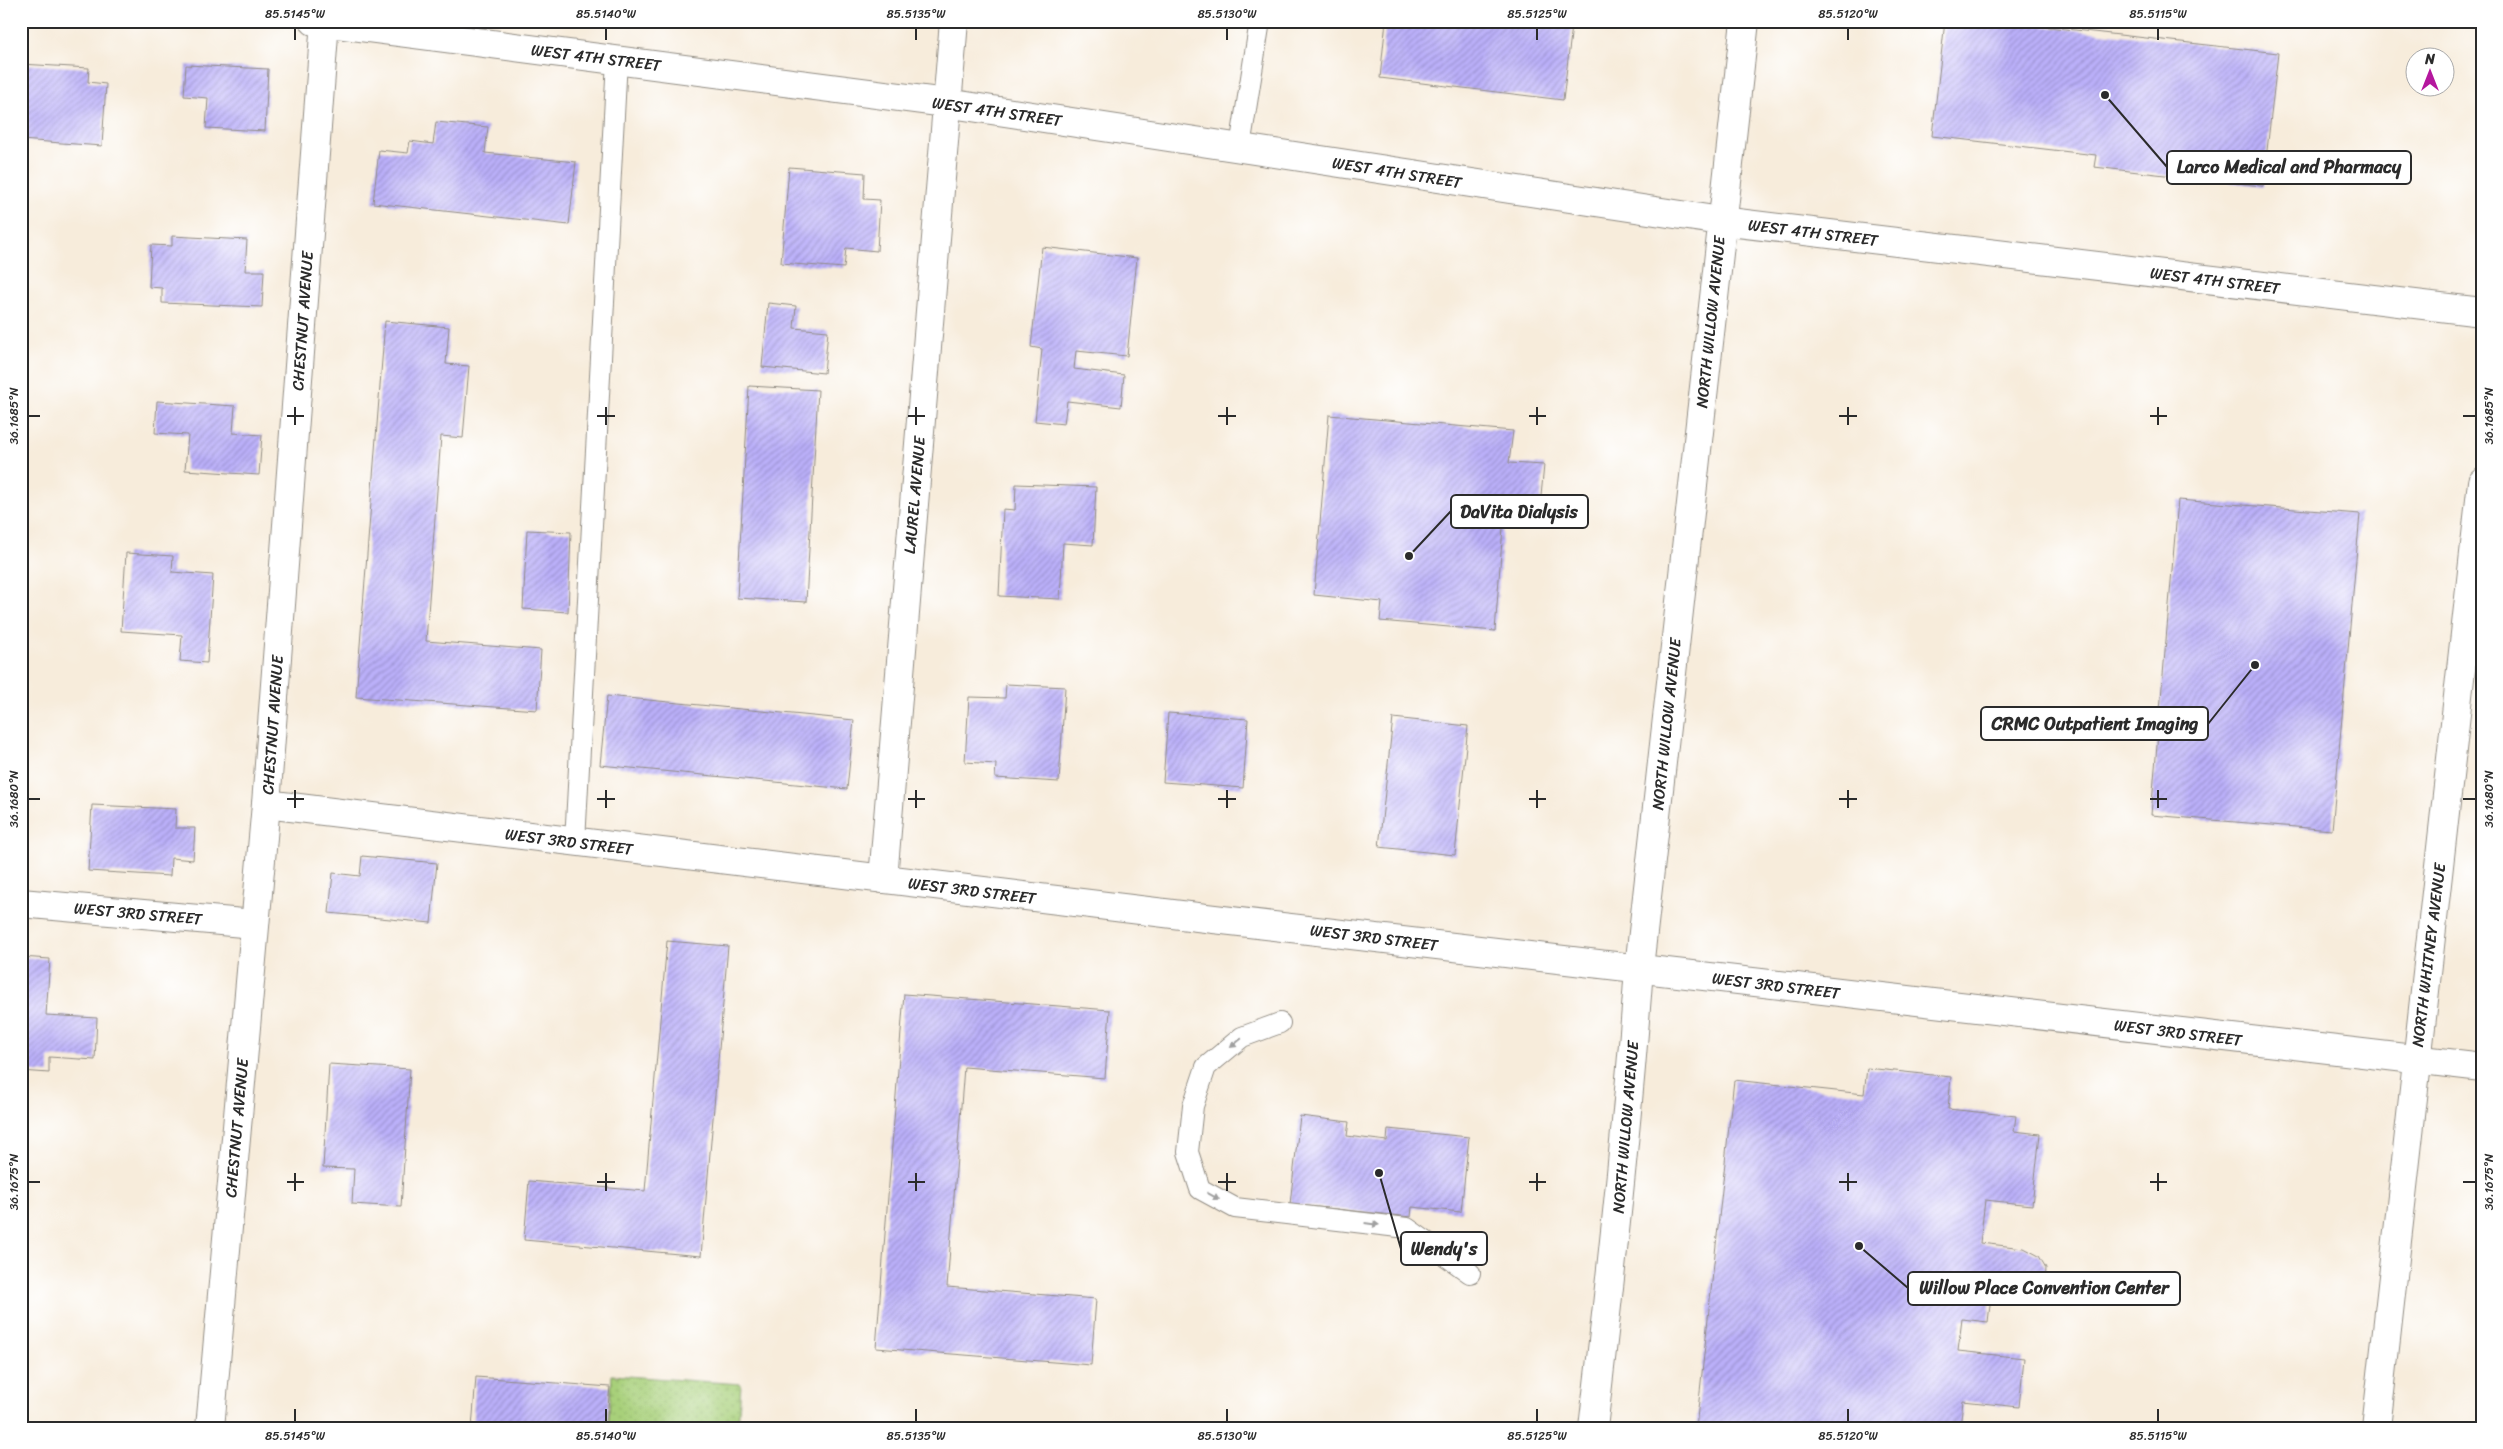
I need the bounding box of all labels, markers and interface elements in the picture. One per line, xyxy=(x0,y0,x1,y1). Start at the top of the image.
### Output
text: 85.5145°W xyxy=(265,3,326,25)
text: 85.5140°W xyxy=(576,3,637,25)
text: 85.5135°W xyxy=(887,3,946,25)
text: 85.5130°W xyxy=(1197,3,1257,25)
text: 85.5125°W xyxy=(1507,3,1567,25)
text: 85.5120°W xyxy=(1818,3,1879,25)
text: 85.5115°W xyxy=(2129,3,2188,25)
street label: WEST 4TH STREET xyxy=(529,35,664,80)
text: N xyxy=(2424,47,2435,72)
north arrow xyxy=(2406,48,2456,98)
street label: WEST 4TH STREET xyxy=(930,88,1065,135)
street label: WEST 4TH STREET xyxy=(1330,148,1465,197)
callout: Larco Medical and Pharmacy xyxy=(2167,151,2411,184)
text: Larco Medical and Pharmacy xyxy=(2177,151,2402,183)
street label: WEST 4TH STREET xyxy=(1746,210,1881,255)
street label: NORTH WILLOW AVENUE xyxy=(1687,233,1734,410)
street label: CHESTNUT AVENUE xyxy=(283,249,322,392)
street label: WEST 4TH STREET xyxy=(2148,258,2283,303)
text: 36.1685°N xyxy=(3,387,25,445)
text: 36.1685°N xyxy=(2478,387,2500,445)
street label: LAUREL AVENUE xyxy=(895,434,934,555)
callout: DaVita Dialysis xyxy=(1451,495,1588,528)
text: DaVita Dialysis xyxy=(1460,496,1579,528)
street label: NORTH WILLOW AVENUE xyxy=(1643,635,1690,812)
street label: CHESTNUT AVENUE xyxy=(253,653,292,796)
callout: CRMC Outpatient Imaging xyxy=(1981,707,2208,740)
text: CRMC Outpatient Imaging xyxy=(1991,708,2198,740)
text: 36.1680°N xyxy=(3,770,25,828)
text: 36.1680°N xyxy=(2478,770,2500,828)
street label: WEST 3RD STREET xyxy=(503,819,635,864)
street label: NORTH WHITNEY AVENUE xyxy=(2403,860,2454,1049)
street label: WEST 3RD STREET xyxy=(906,868,1038,913)
street label: WEST 3RD STREET xyxy=(73,893,204,934)
street label: WEST 3RD STREET xyxy=(1308,915,1440,960)
street label: WEST 3RD STREET xyxy=(1710,963,1842,1008)
street label: WEST 3RD STREET xyxy=(2112,1010,2244,1055)
one-way arrow xyxy=(1230,1037,1243,1048)
street label: NORTH WILLOW AVENUE xyxy=(1604,1039,1648,1214)
street label: CHESTNUT AVENUE xyxy=(216,1056,257,1199)
text: 36.1675°N xyxy=(3,1153,25,1210)
text: 36.1675°N xyxy=(2478,1153,2500,1210)
one-way arrow xyxy=(1206,1192,1220,1200)
one-way arrow xyxy=(1364,1220,1380,1228)
callout: Wendy's xyxy=(1401,1232,1487,1265)
text: Wendy's xyxy=(1411,1233,1478,1265)
callout: Willow Place Convention Center xyxy=(1908,1272,2180,1305)
text: Willow Place Convention Center xyxy=(1919,1272,2170,1304)
text: 85.5145°W xyxy=(265,1425,326,1447)
text: 85.5140°W xyxy=(576,1425,637,1447)
text: 85.5135°W xyxy=(887,1425,946,1447)
text: 85.5130°W xyxy=(1197,1425,1257,1447)
text: 85.5125°W xyxy=(1507,1425,1567,1447)
text: 85.5120°W xyxy=(1818,1425,1879,1447)
text: 85.5115°W xyxy=(2129,1425,2188,1447)

